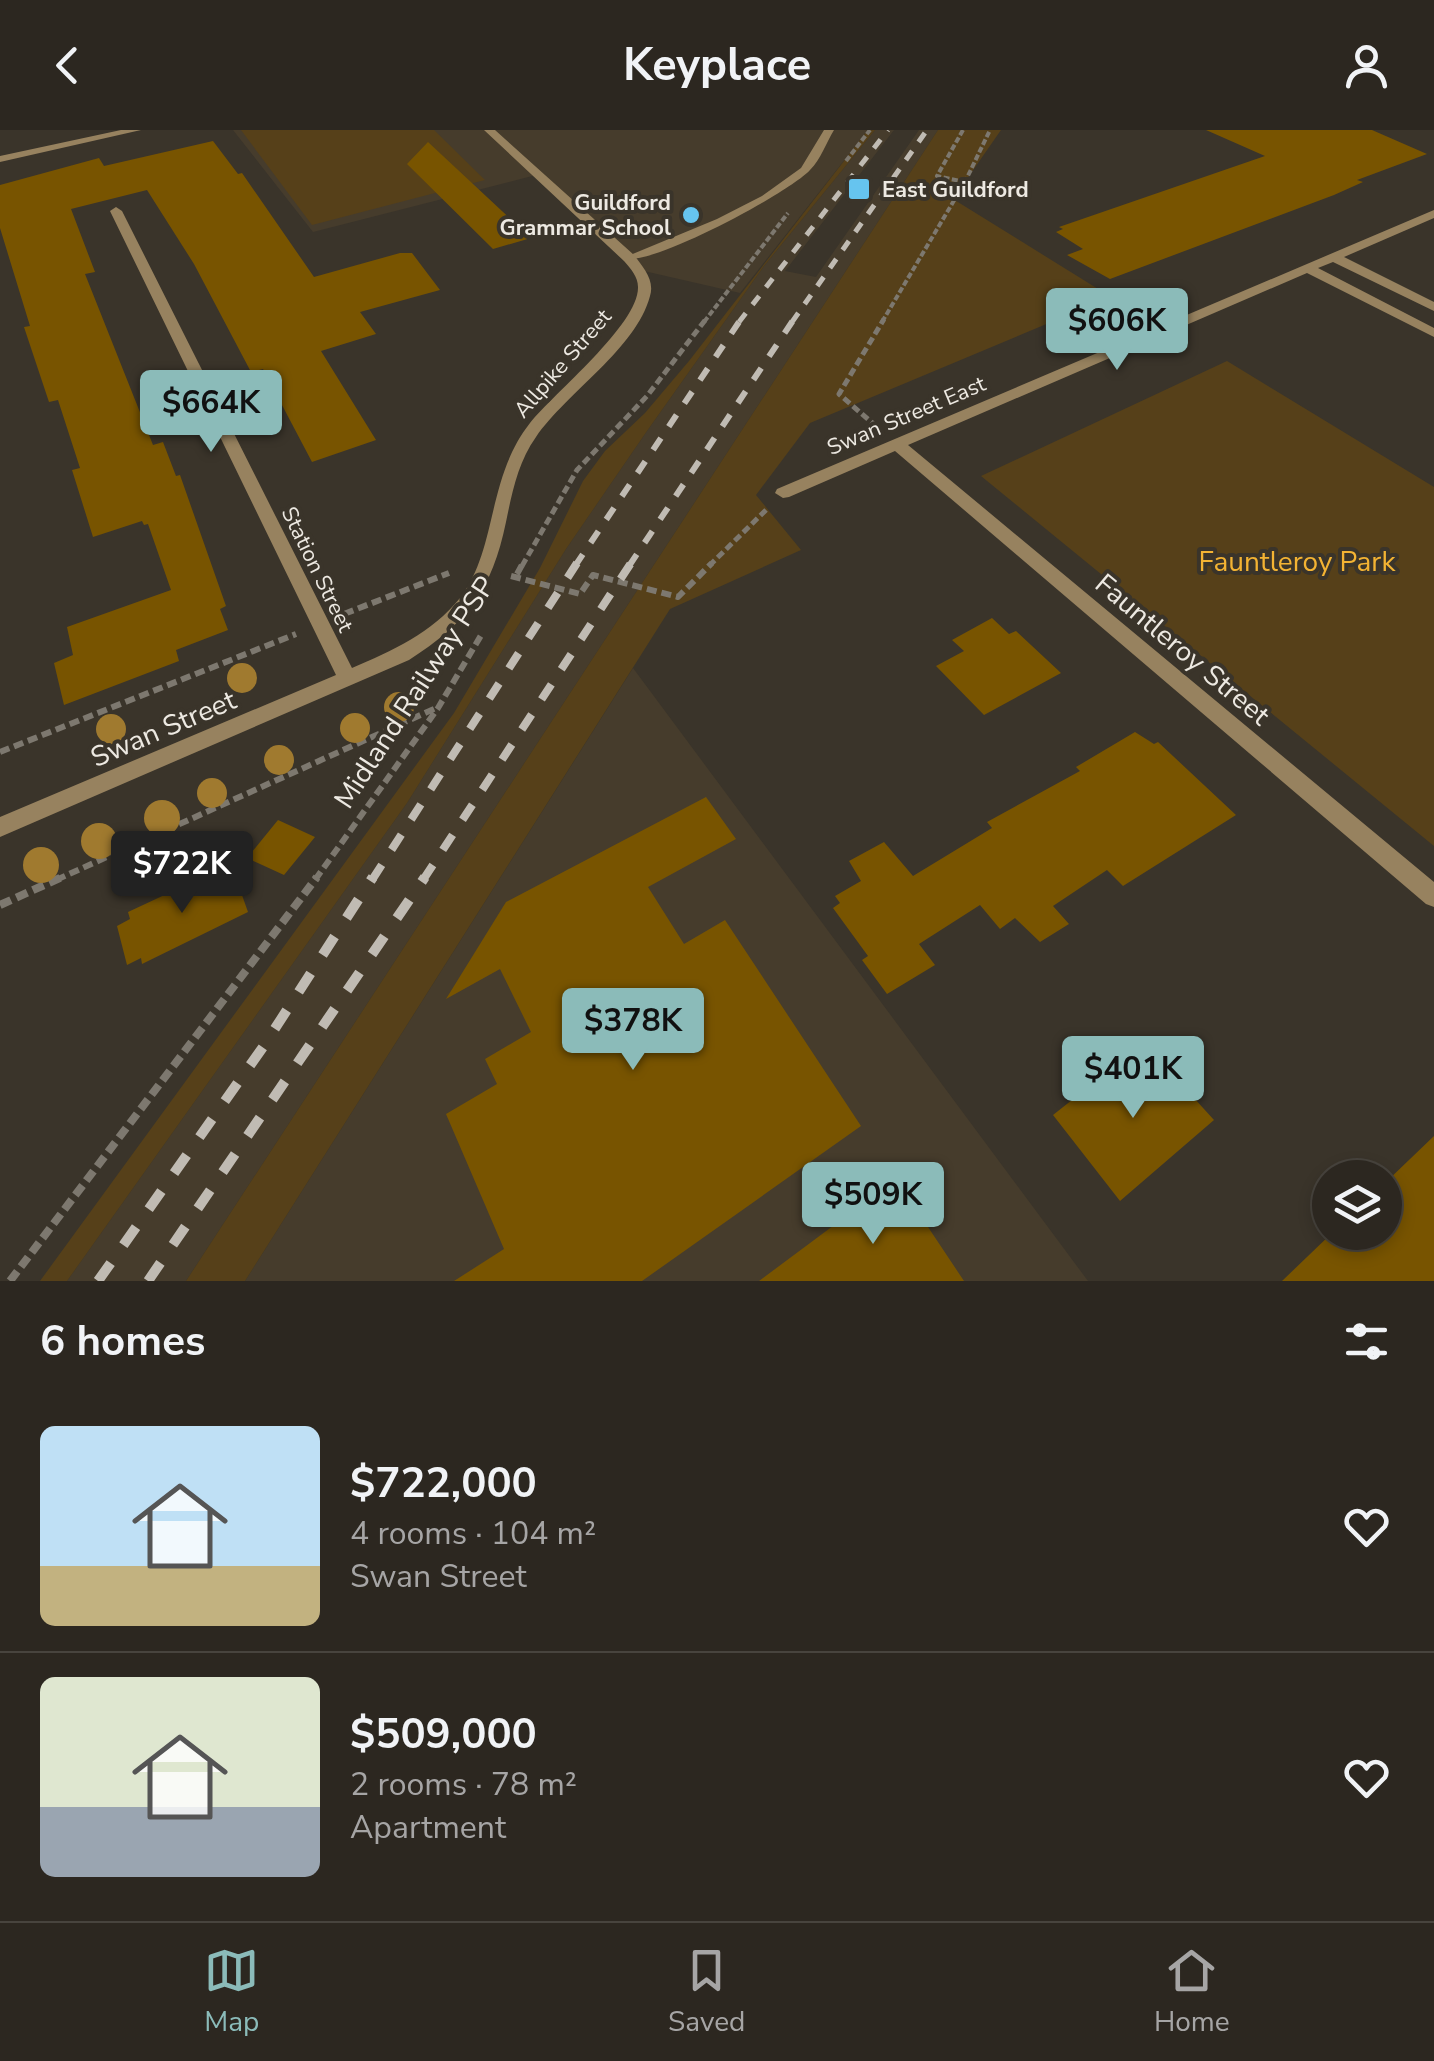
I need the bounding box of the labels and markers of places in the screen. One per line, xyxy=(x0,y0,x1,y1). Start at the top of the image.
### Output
place label: East Guildford xyxy=(882,175,1029,205)
marker: East Guildford xyxy=(846,176,872,202)
place label: Guildford Grammar School xyxy=(500,188,671,243)
marker: Guildford Grammar School xyxy=(680,204,702,226)
pin: $606K xyxy=(1047,288,1187,373)
pin: $664K xyxy=(141,370,281,455)
pin: $722K xyxy=(112,831,252,916)
pin: $378K xyxy=(563,988,703,1073)
pin: $401K xyxy=(1063,1036,1203,1121)
pin: $509K xyxy=(803,1162,943,1247)

